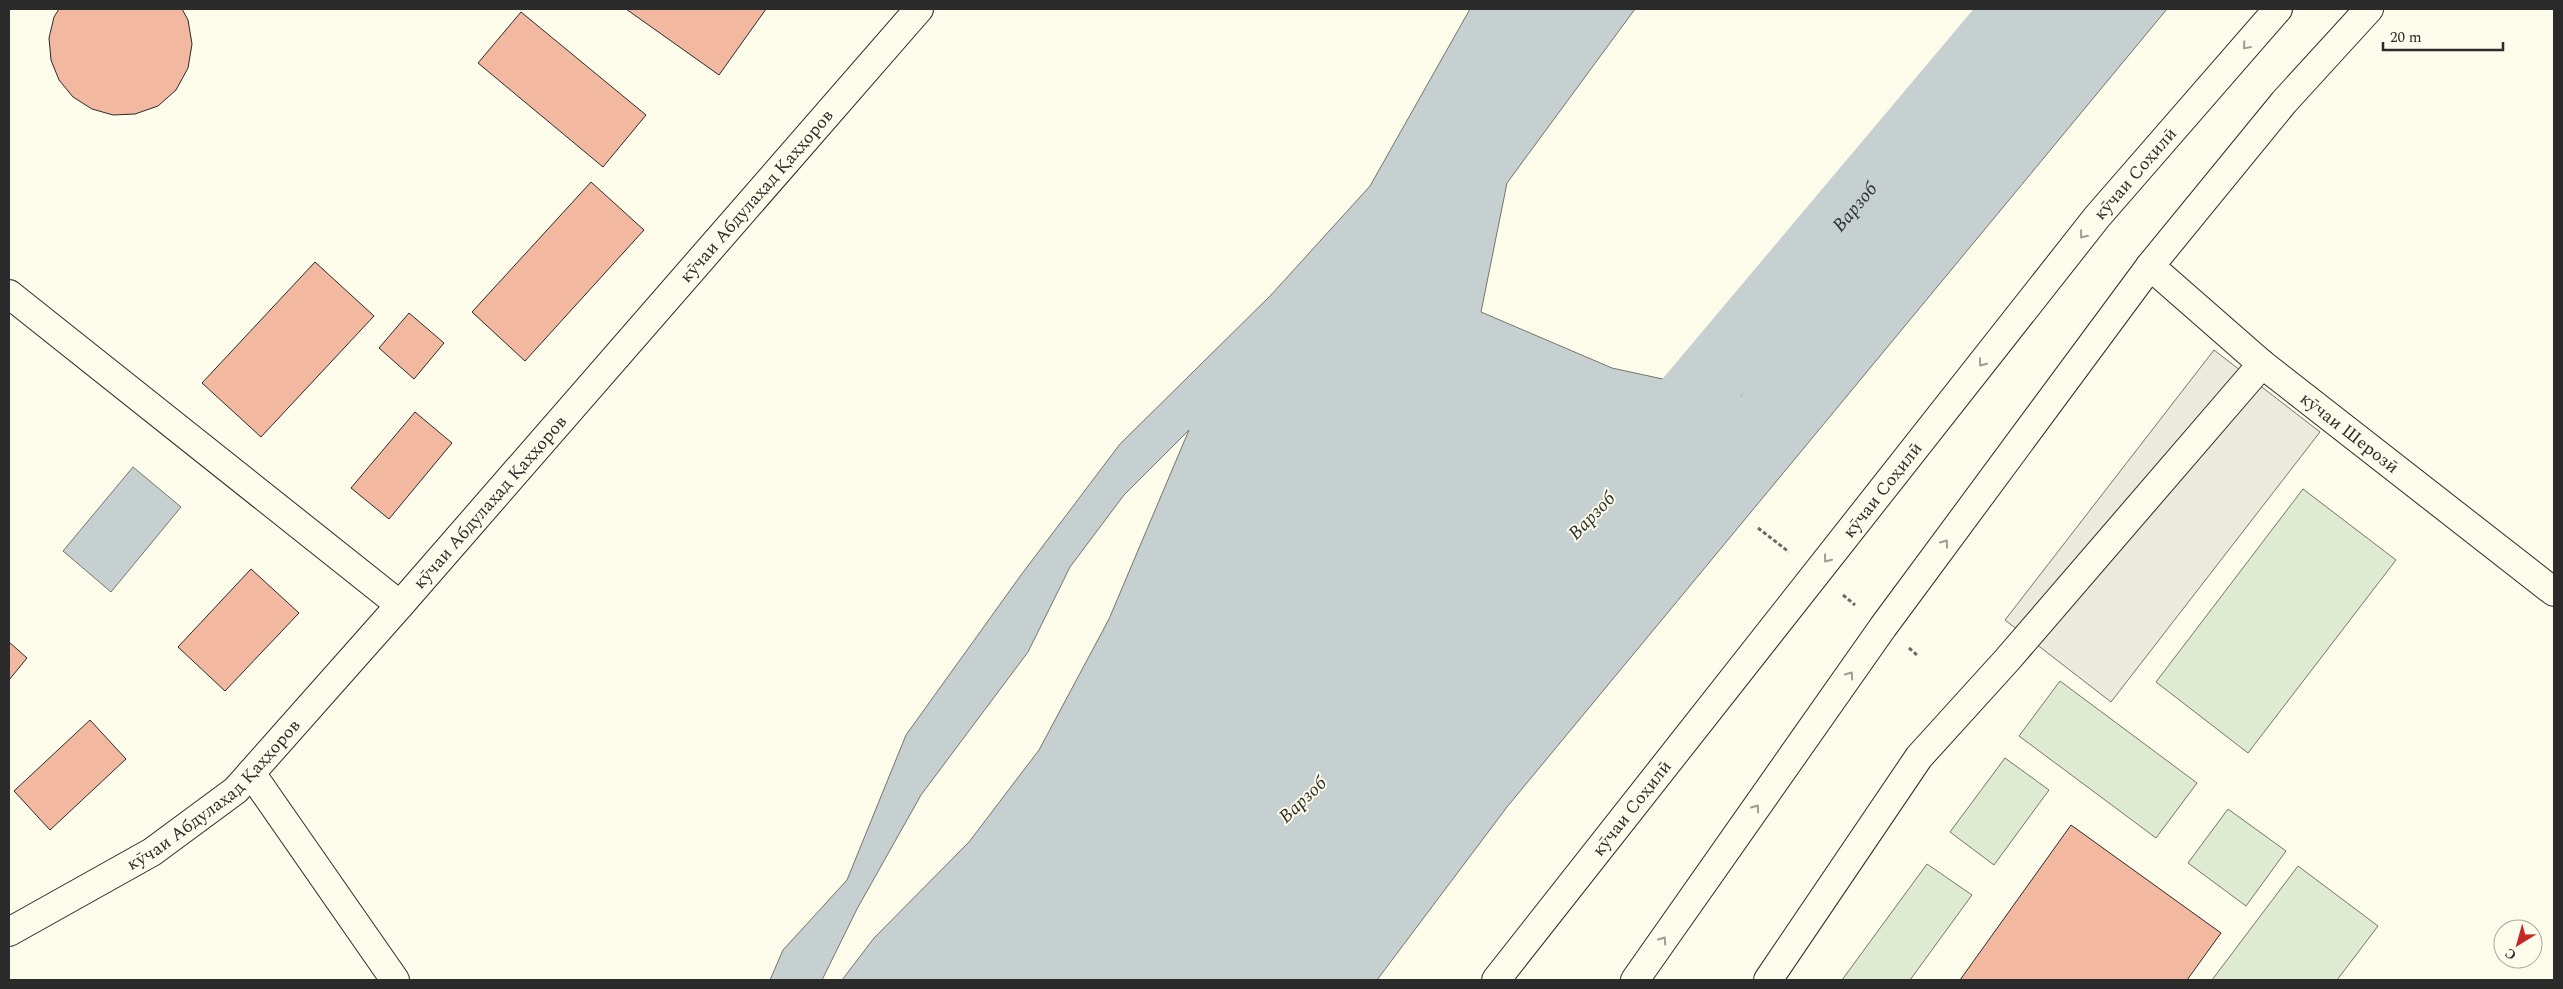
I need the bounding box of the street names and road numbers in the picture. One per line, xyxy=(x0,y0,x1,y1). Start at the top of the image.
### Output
street label: кӯчаи Абдулаҳад Қаҳҳоров xyxy=(673,103,840,289)
street label: кӯчаи Соҳилӣ xyxy=(2087,121,2183,226)
street label: кӯчаи Шерозӣ xyxy=(2294,385,2405,480)
street label: кӯчаи Абдулаҳад Қаҳҳоров xyxy=(407,409,573,595)
street label: кӯчаи Соҳилӣ xyxy=(1836,436,1929,544)
street label: кӯчаи Абдулаҳад Қаҳҳоров xyxy=(122,713,307,878)
street label: кӯчаи Соҳилӣ xyxy=(1585,754,1678,862)

